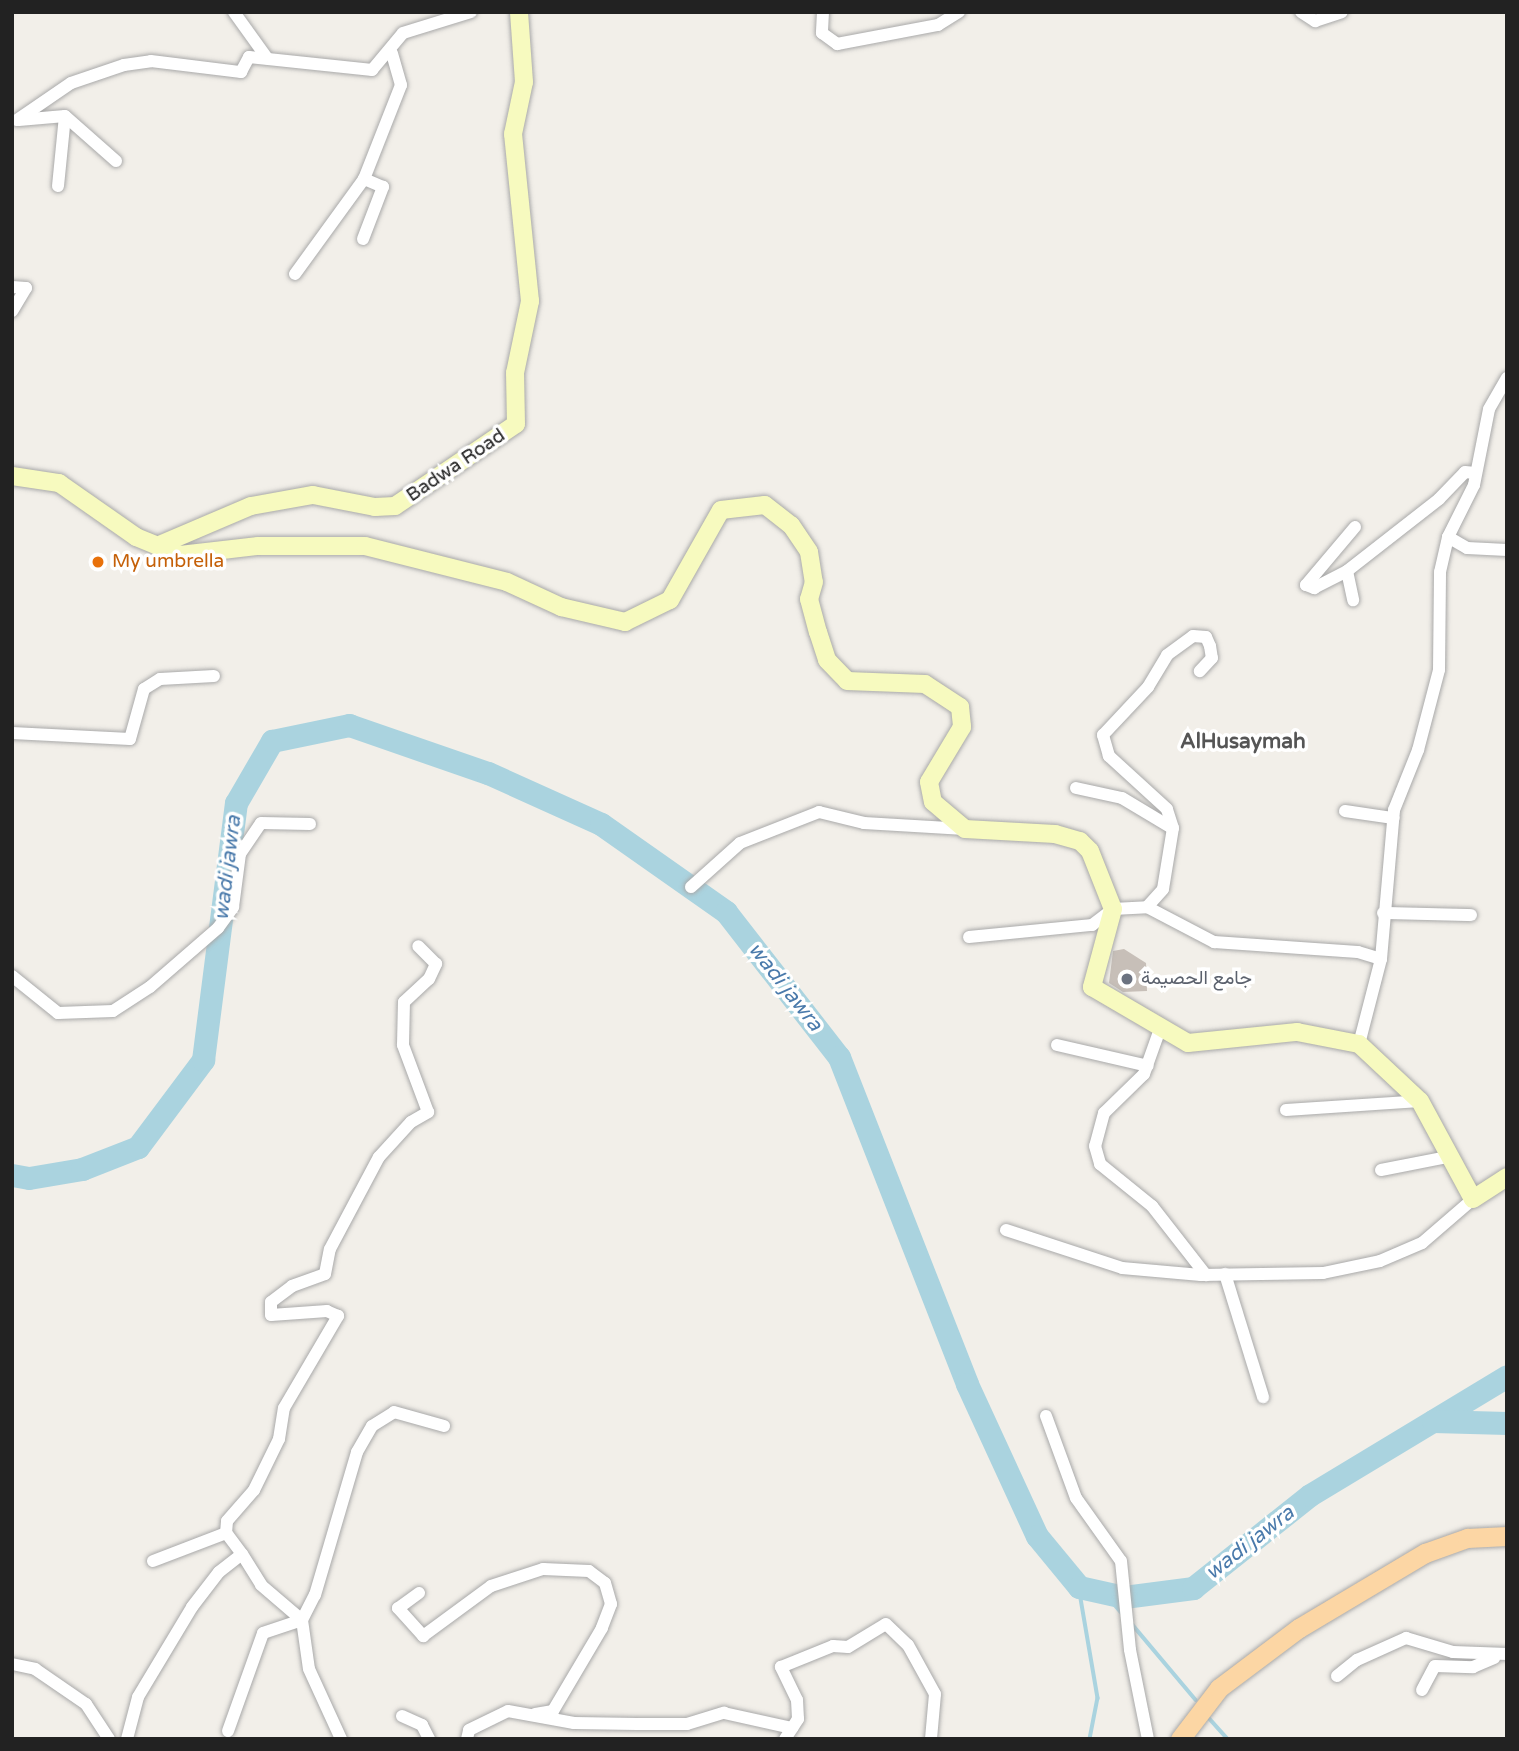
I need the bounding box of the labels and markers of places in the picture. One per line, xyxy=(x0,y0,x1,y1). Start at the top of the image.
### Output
place label: My umbrella xyxy=(112,551,224,573)
marker: My umbrella xyxy=(90,554,106,570)
place label: جامع الحصيمة xyxy=(1141,968,1252,990)
marker: جامع الحصيمة xyxy=(1119,971,1135,987)

